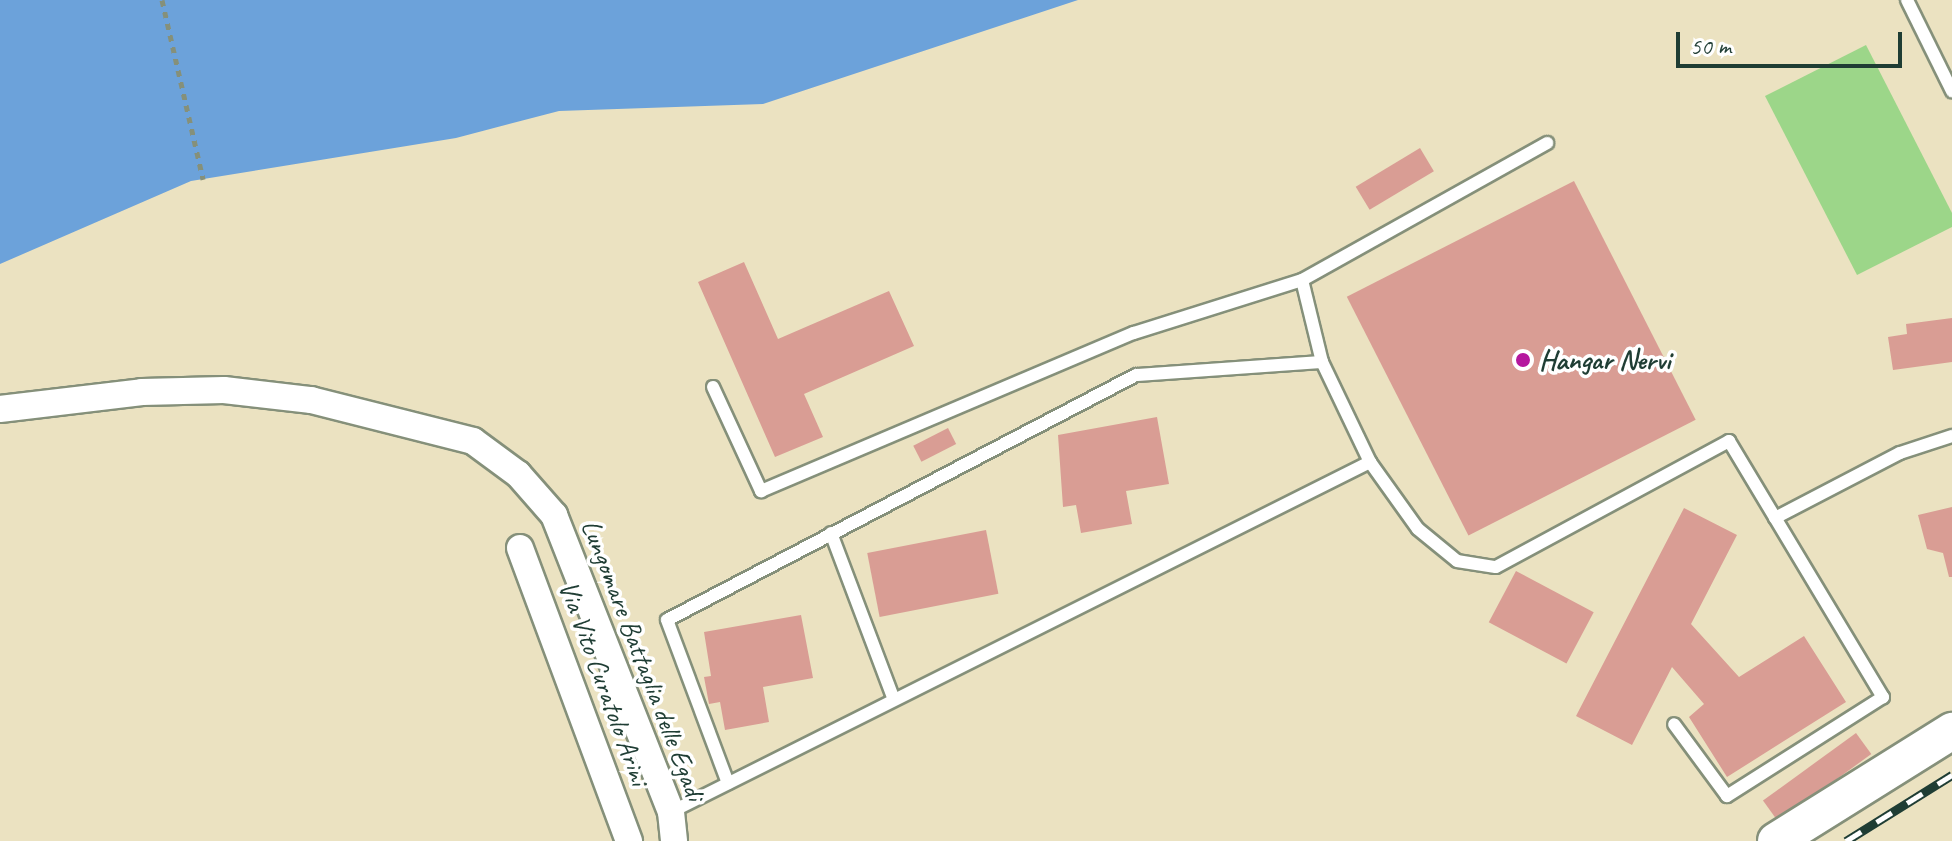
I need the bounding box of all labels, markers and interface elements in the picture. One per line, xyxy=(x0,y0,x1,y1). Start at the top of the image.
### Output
scale bar xyxy=(1680,16,1906,66)
text: 50 m xyxy=(1690,31,1731,61)
place label: Hangar Nervi xyxy=(1539,343,1671,377)
marker: Hangar Nervi xyxy=(1514,351,1532,369)
street label: Lungomare Battaglia delle Egadi xyxy=(573,514,713,806)
street label: Via Vito Curatolo Arini xyxy=(552,577,656,789)

